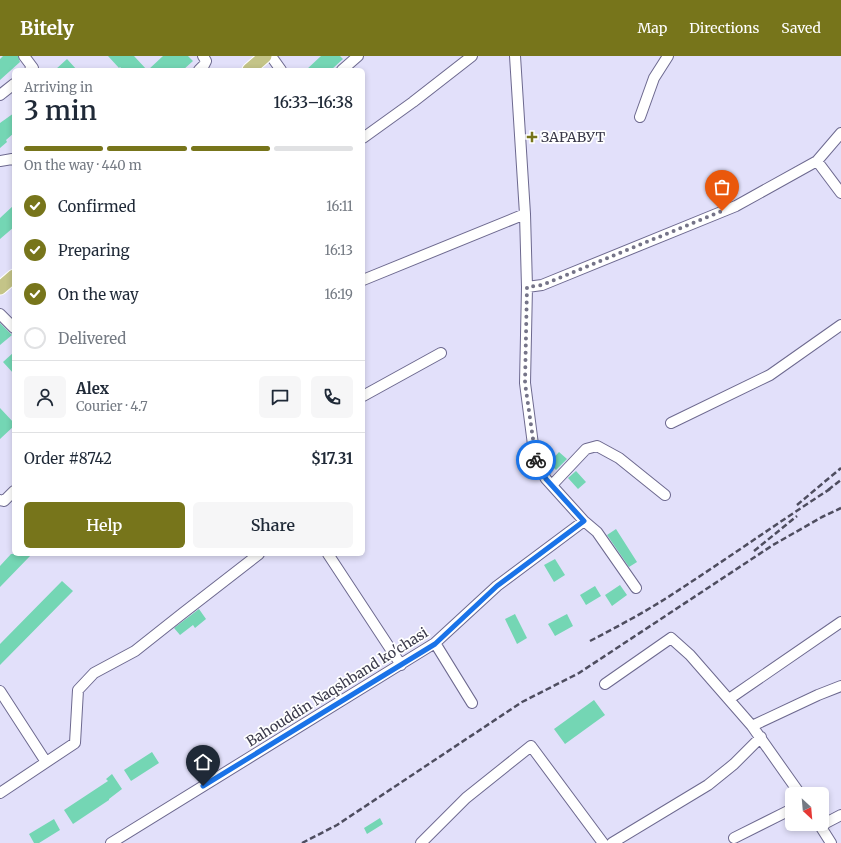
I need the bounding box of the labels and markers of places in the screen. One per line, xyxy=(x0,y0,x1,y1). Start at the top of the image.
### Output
place label: ЗАРАВУТ xyxy=(541,128,605,146)
marker: ЗАРАВУТ xyxy=(526,131,538,143)
pin xyxy=(705,170,739,211)
pin xyxy=(186,745,220,786)

